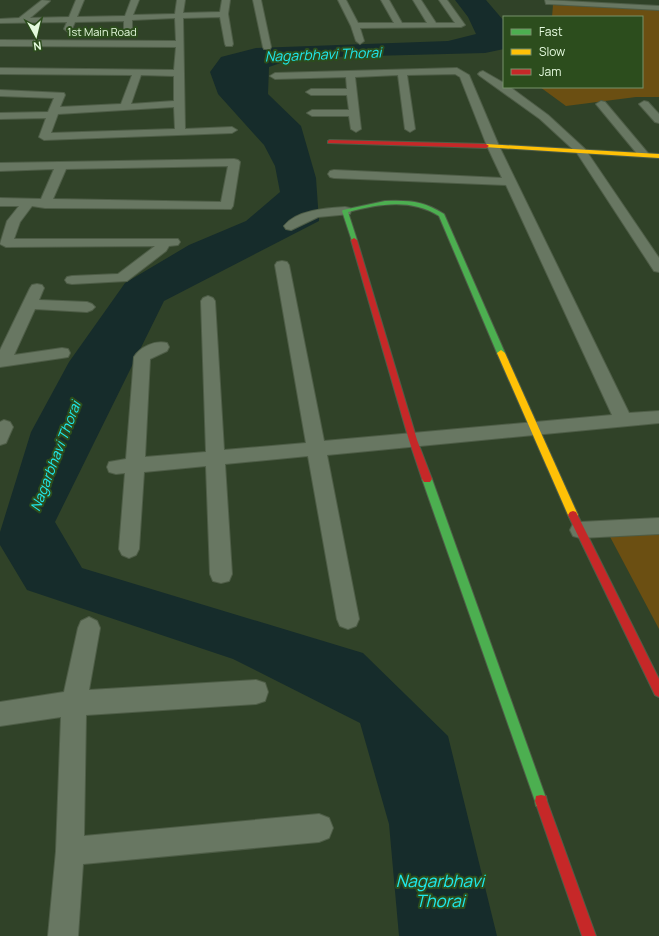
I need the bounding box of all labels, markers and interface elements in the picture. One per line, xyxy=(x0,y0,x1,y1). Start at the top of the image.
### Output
north arrow xyxy=(16,16,56,56)
legend xyxy=(503,16,643,88)
text: Fast xyxy=(539,23,563,40)
street label: 1st Main Road xyxy=(67,24,137,39)
text: N xyxy=(32,38,42,54)
water label: Nagarbhavi Thorai xyxy=(264,42,383,66)
text: Slow xyxy=(539,43,565,60)
text: Jam xyxy=(539,63,561,80)
water label: Nagarbhavi Thorai xyxy=(25,397,85,514)
water label: Nagarbhavi Thorai xyxy=(396,869,486,912)

